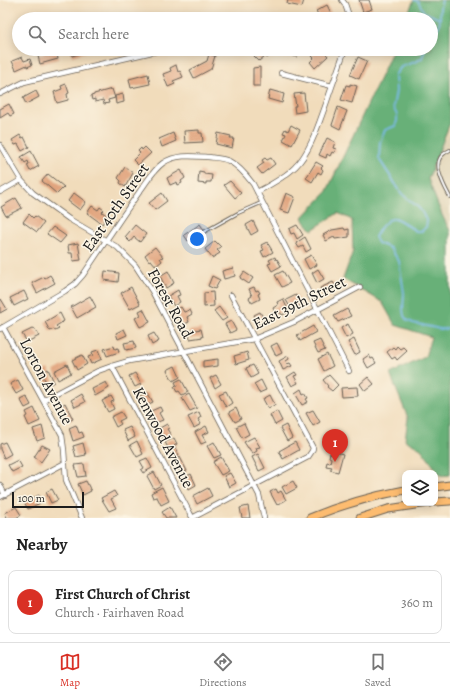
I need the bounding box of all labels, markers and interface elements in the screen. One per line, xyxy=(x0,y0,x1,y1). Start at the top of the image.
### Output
search box xyxy=(12,12,438,56)
icon: search xyxy=(26,23,48,45)
text: Search here xyxy=(58,24,129,44)
street label: East 40th Street xyxy=(77,159,155,256)
your location xyxy=(187,229,207,249)
street label: Forest Road xyxy=(142,265,199,343)
street label: East 39th Street xyxy=(249,271,350,335)
street label: Lorton Avenue xyxy=(14,334,78,429)
street label: Kenwood Avenue xyxy=(127,383,199,492)
pin: 1 xyxy=(322,429,348,462)
map controls xyxy=(402,470,438,506)
button: layers xyxy=(402,470,438,506)
scale bar xyxy=(12,490,84,509)
text: 100 m xyxy=(18,491,45,506)
text: Nearby xyxy=(16,533,67,556)
text: First Church of Christ xyxy=(55,584,190,604)
text: 1 xyxy=(28,594,32,611)
text: 360 m xyxy=(401,594,433,611)
text: Church · Fairhaven Road xyxy=(55,604,184,621)
tab: Map xyxy=(59,651,81,690)
tab: Directions xyxy=(199,651,247,690)
tab: Saved xyxy=(365,651,391,690)

